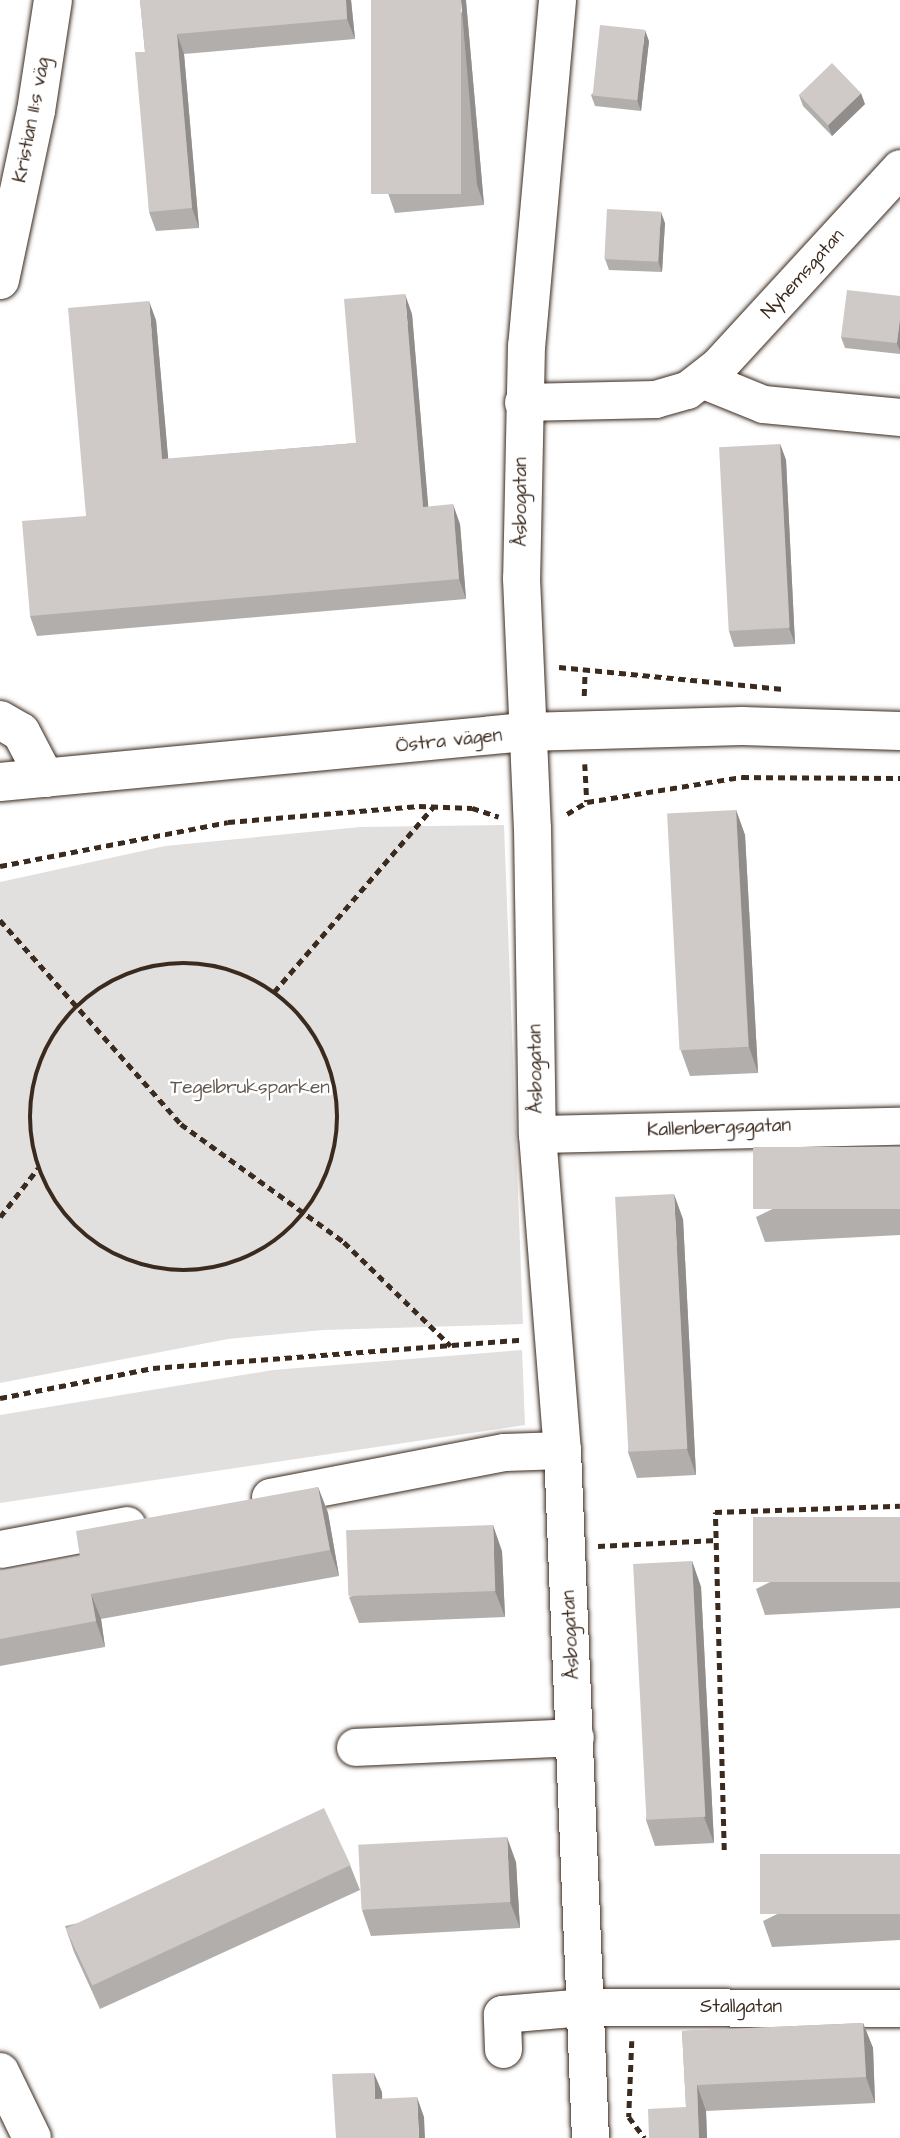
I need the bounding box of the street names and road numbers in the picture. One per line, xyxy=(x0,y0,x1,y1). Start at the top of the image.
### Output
street label: Kristian II:s väg xyxy=(9,55,55,185)
street label: Nyhemsgatan xyxy=(757,225,849,323)
street label: Åsbogatan xyxy=(510,457,532,547)
street label: Östra vägen xyxy=(395,724,503,758)
street label: Åsbogatan xyxy=(524,1024,548,1114)
street label: Kallenbergsgatan xyxy=(647,1114,791,1142)
street label: Åsbogatan xyxy=(557,1590,585,1680)
street label: Stallgatan xyxy=(700,1996,782,2018)

